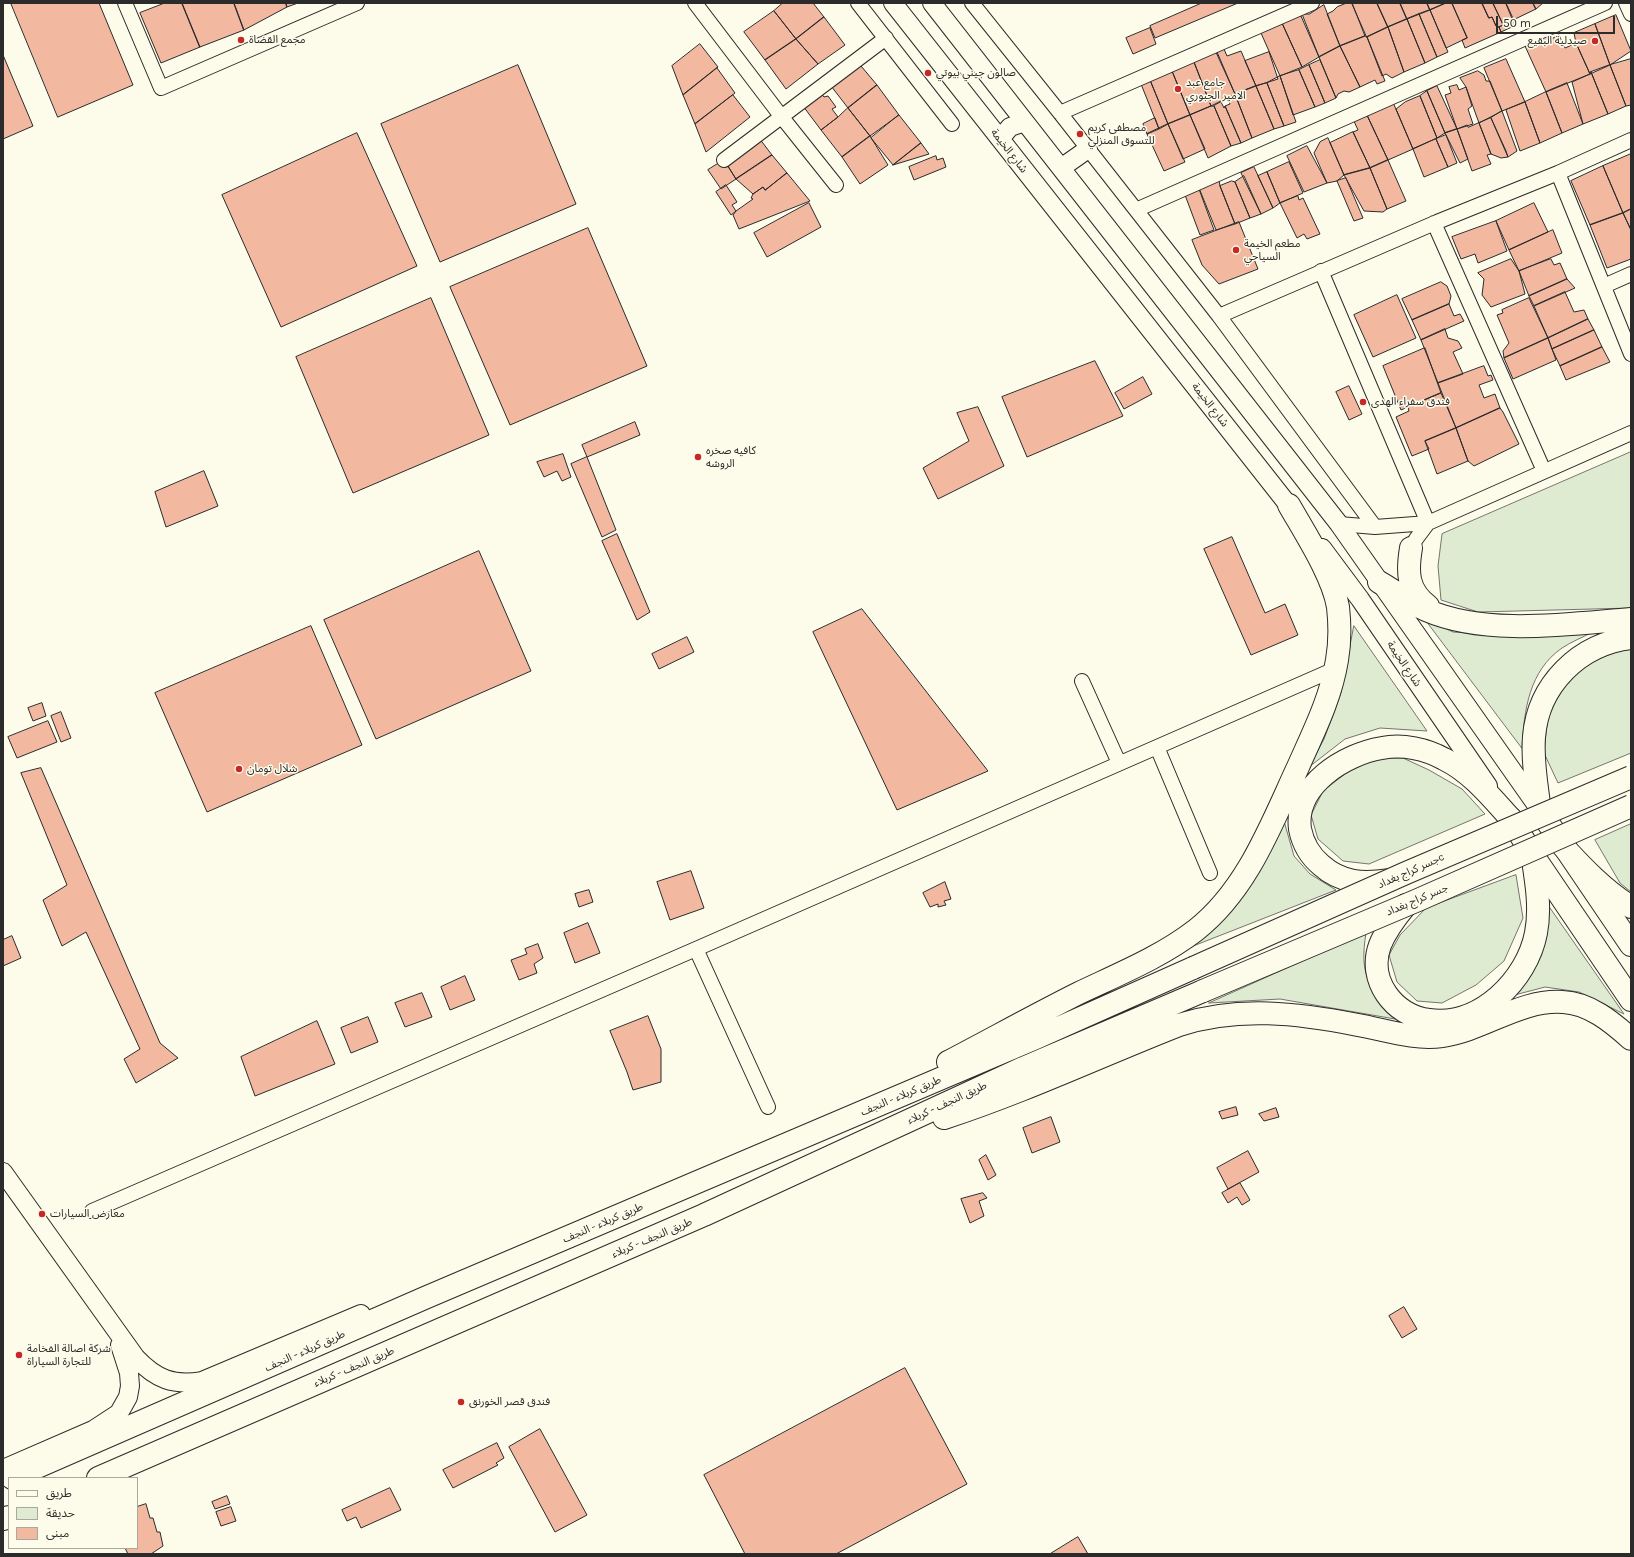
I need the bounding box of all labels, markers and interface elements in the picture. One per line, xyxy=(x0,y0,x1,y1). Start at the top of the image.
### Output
scale bar xyxy=(1498,8,1617,34)
text: 50 m xyxy=(1503,16,1531,30)
place label: مجمع القضاة xyxy=(249,33,306,47)
place label: صيدلية البقيع xyxy=(1528,34,1587,48)
marker: مجمع القضاة xyxy=(236,35,246,45)
marker: صيدلية البقيع xyxy=(1590,36,1600,46)
place label: صالون جيني بيوتي xyxy=(936,66,1016,80)
marker: صالون جيني بيوتي xyxy=(923,68,933,78)
place label: جامع عبد الامير الجبوري xyxy=(1186,76,1246,102)
marker: جامع عبد الامير الجبوري xyxy=(1173,84,1183,94)
place label: مصطفى كريم للتسوق المنزلي xyxy=(1088,121,1155,147)
street label: شارع الخيمة xyxy=(988,126,1030,176)
marker: مصطفى كريم للتسوق المنزلي xyxy=(1075,129,1085,139)
place label: مطعم الخيمة السياحي xyxy=(1244,237,1300,263)
marker: مطعم الخيمة السياحي xyxy=(1231,245,1241,255)
street label: شارع الخيمة xyxy=(1189,380,1231,430)
place label: فندق سفراء الهدى xyxy=(1371,395,1450,409)
marker: فندق سفراء الهدى xyxy=(1358,397,1368,407)
place label: كافيه صخره الروشه xyxy=(706,444,756,470)
marker: كافيه صخره الروشه xyxy=(693,452,703,462)
street label: شارع الخيمة xyxy=(1384,639,1424,689)
place label: شلال تومان xyxy=(247,762,297,776)
marker: شلال تومان xyxy=(234,764,244,774)
street label: جسر كراج بغدادc xyxy=(1376,850,1446,892)
street label: جسر كراج بغداد xyxy=(1384,881,1450,919)
street label: طريق کربلاء - النجف xyxy=(859,1073,943,1119)
street label: طريق النجف - کربلاء xyxy=(905,1079,989,1127)
street label: طريق کربلاء - النجف xyxy=(561,1200,645,1246)
place label: معارض السيارات xyxy=(50,1207,125,1221)
marker: معارض السيارات xyxy=(37,1209,47,1219)
street label: طريق النجف - کربلاء xyxy=(610,1215,694,1261)
street label: طريق کربلاء - النجف xyxy=(263,1327,347,1375)
place label: شركة اصالة الفخامة للتجارة السياراة xyxy=(27,1342,111,1368)
street label: طريق النجف - کربلاء xyxy=(312,1344,396,1390)
marker: شركة اصالة الفخامة للتجارة السياراة xyxy=(14,1350,24,1360)
place label: فندق قصر الخورنق xyxy=(469,1395,550,1409)
marker: فندق قصر الخورنق xyxy=(456,1397,466,1407)
legend xyxy=(8,1477,138,1549)
text: طريق xyxy=(46,1486,72,1500)
text: حديقة xyxy=(46,1506,75,1520)
text: مبنى xyxy=(46,1526,69,1540)

